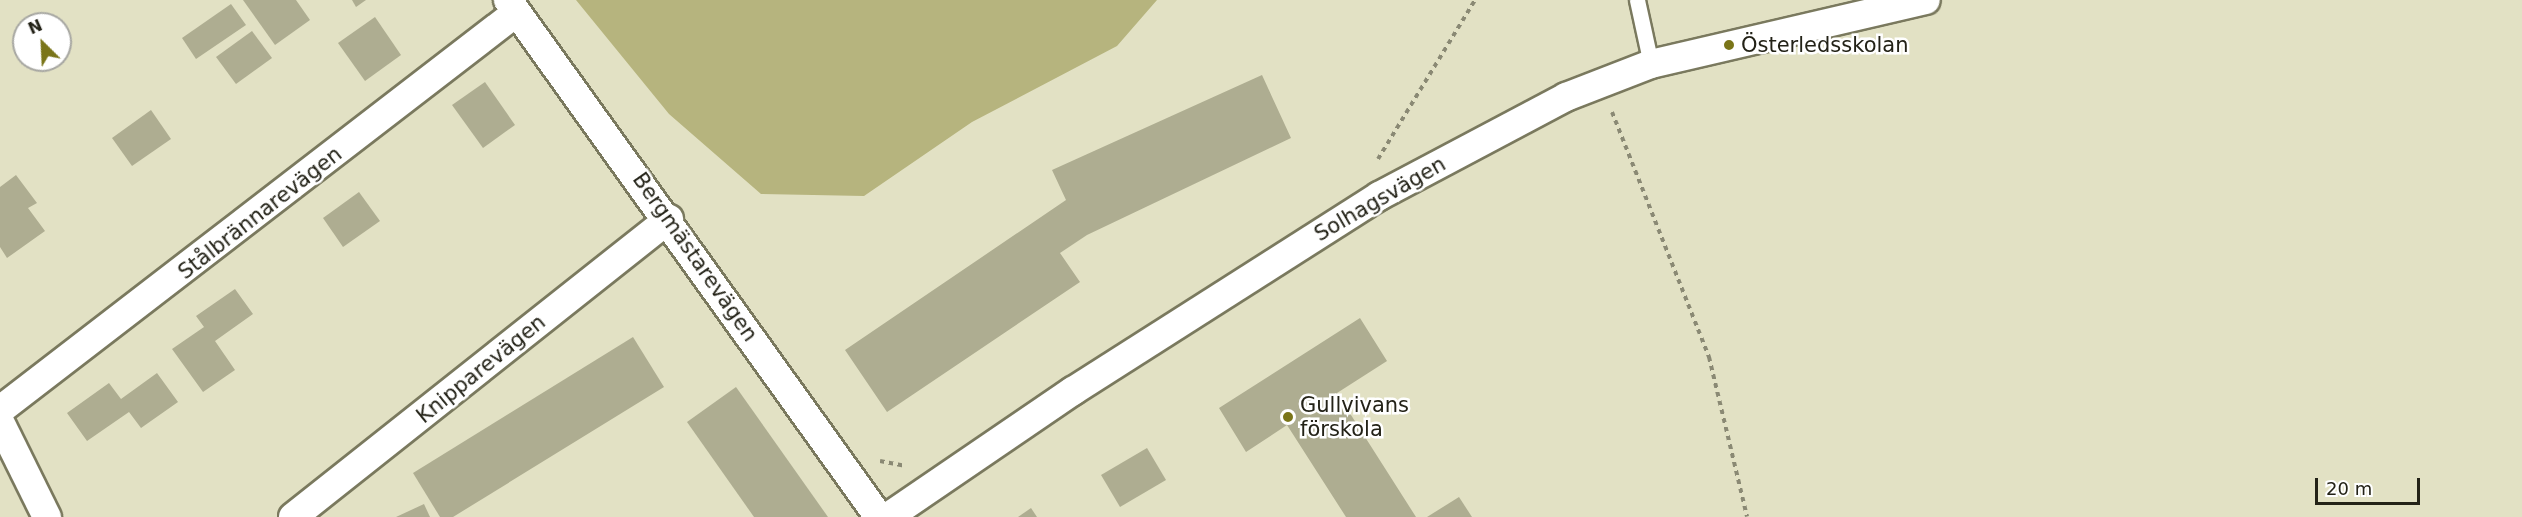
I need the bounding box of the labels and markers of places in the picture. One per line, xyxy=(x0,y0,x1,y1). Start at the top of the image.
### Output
place label: Österledsskolan xyxy=(1741,32,1908,58)
marker: Österledsskolan xyxy=(1722,38,1736,52)
place label: Gullvivans förskola xyxy=(1300,392,1409,442)
marker: Gullvivans förskola xyxy=(1281,410,1295,424)

